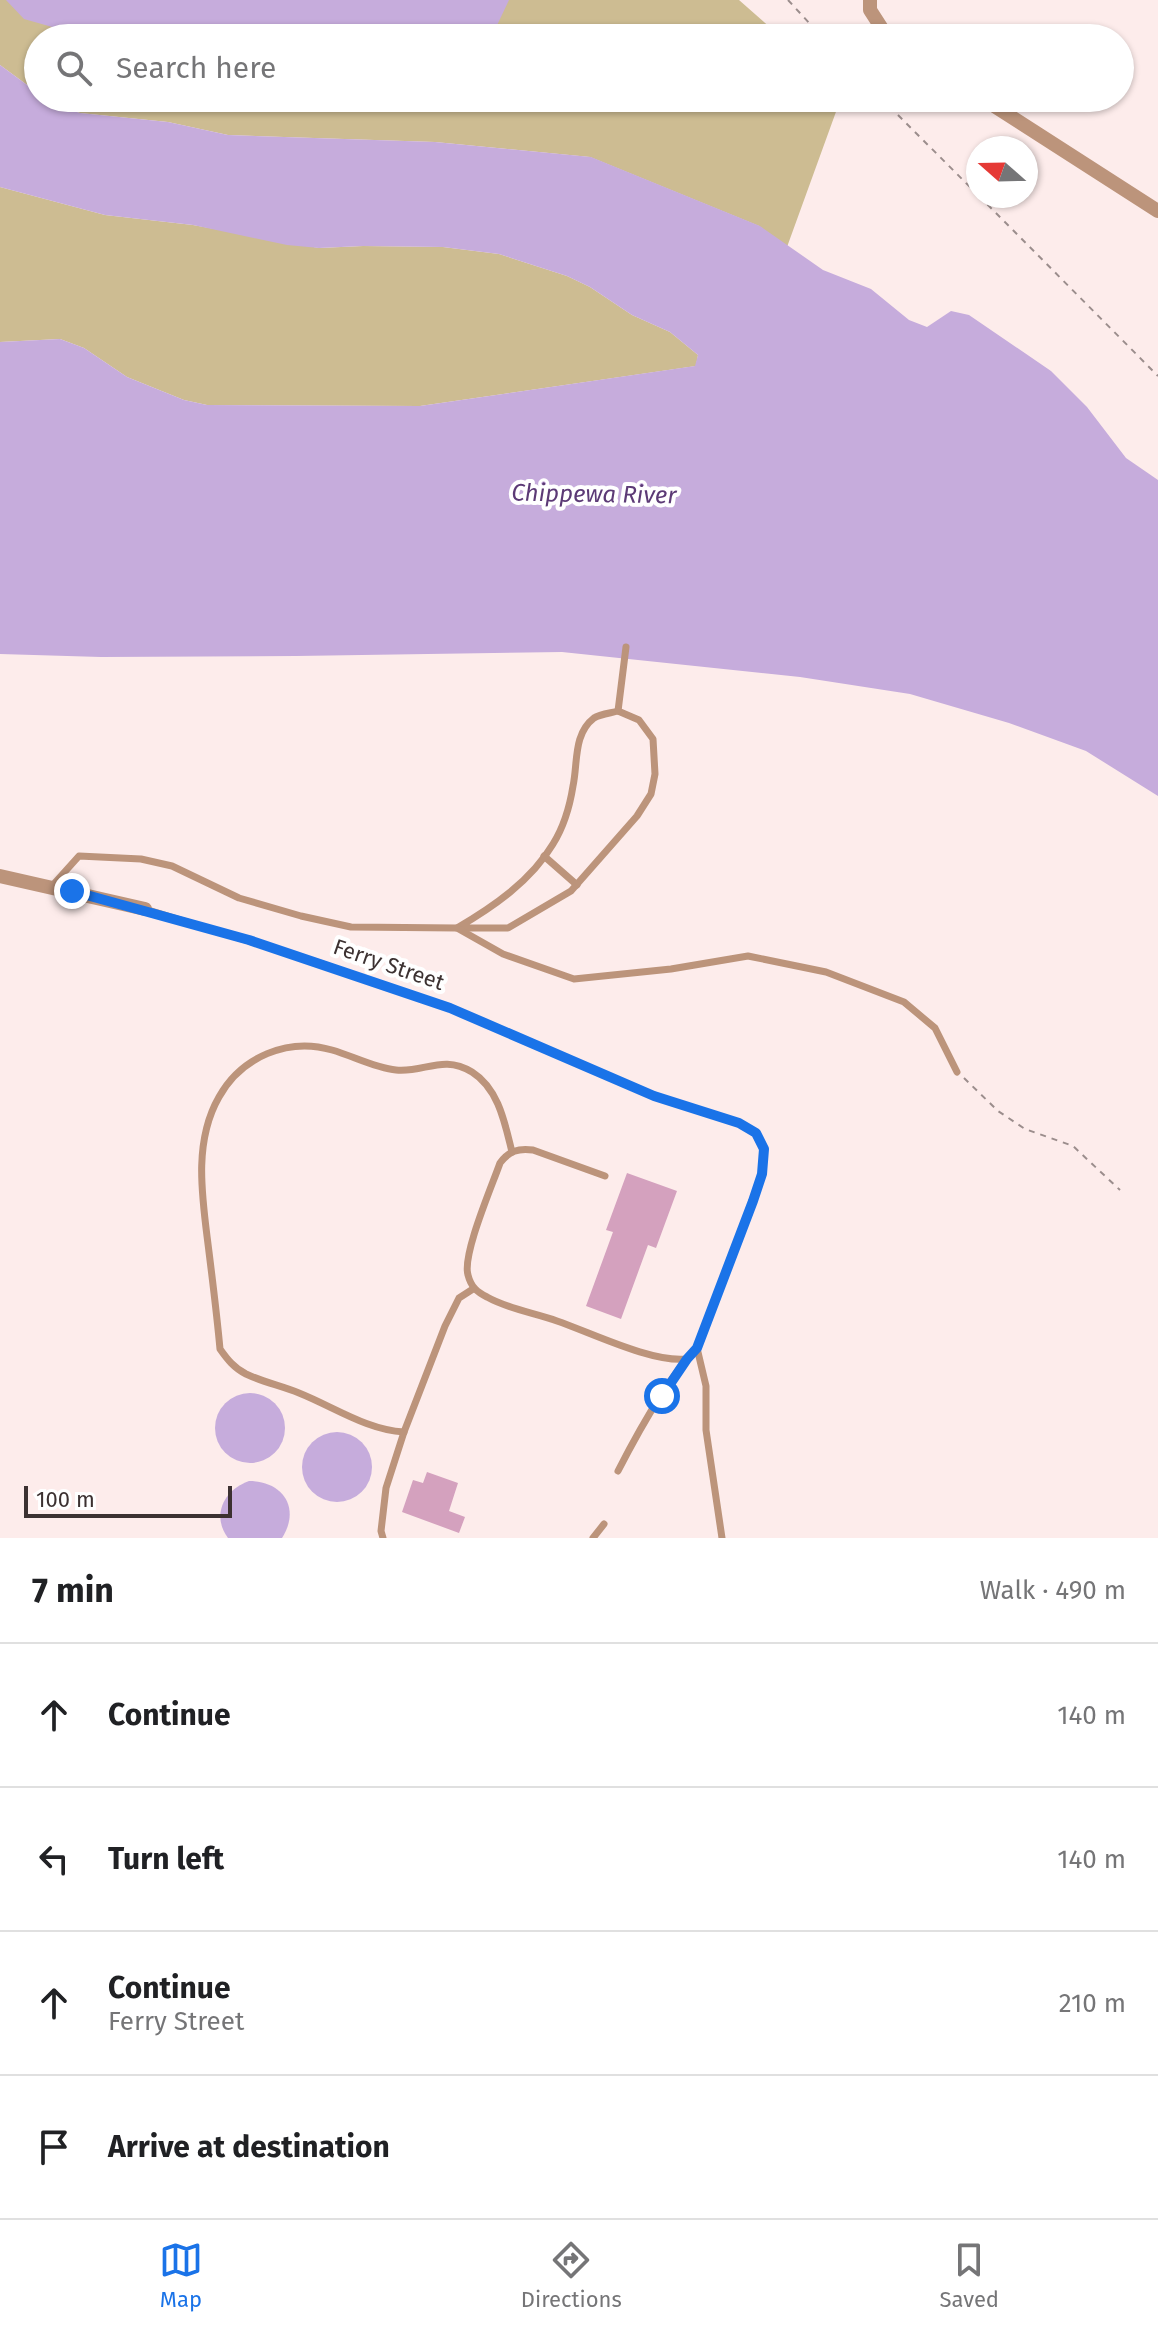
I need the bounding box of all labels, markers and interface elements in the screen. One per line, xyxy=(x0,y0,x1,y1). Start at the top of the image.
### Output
search box xyxy=(24,24,1134,112)
icon: search xyxy=(52,46,96,90)
text: Search here xyxy=(116,50,276,86)
north arrow xyxy=(966,136,1038,208)
water label: Chippewa River xyxy=(511,479,678,509)
route end xyxy=(54,873,90,909)
street label: Ferry Street xyxy=(330,933,448,996)
route start xyxy=(644,1378,680,1414)
scale bar xyxy=(24,1482,232,1518)
text: 100 m xyxy=(36,1486,95,1513)
text: 7 min xyxy=(32,1570,114,1611)
text: Walk · 490 m xyxy=(980,1575,1126,1606)
icon: ahead xyxy=(32,1693,76,1737)
text: Continue xyxy=(108,1697,231,1733)
text: 140 m xyxy=(1057,1700,1126,1731)
icon: left xyxy=(32,1837,76,1881)
text: Turn left xyxy=(108,1841,224,1877)
text: 140 m xyxy=(1057,1844,1126,1875)
text: Continue xyxy=(108,1970,231,2006)
icon: ahead xyxy=(32,1981,76,2025)
text: 210 m xyxy=(1059,1988,1126,2019)
text: Ferry Street xyxy=(108,2006,244,2037)
icon: arrive xyxy=(32,2125,76,2169)
text: Arrive at destination xyxy=(108,2129,390,2165)
tab: Map xyxy=(159,2238,203,2313)
tab: Directions xyxy=(521,2238,622,2313)
tab: Saved xyxy=(940,2238,999,2313)

